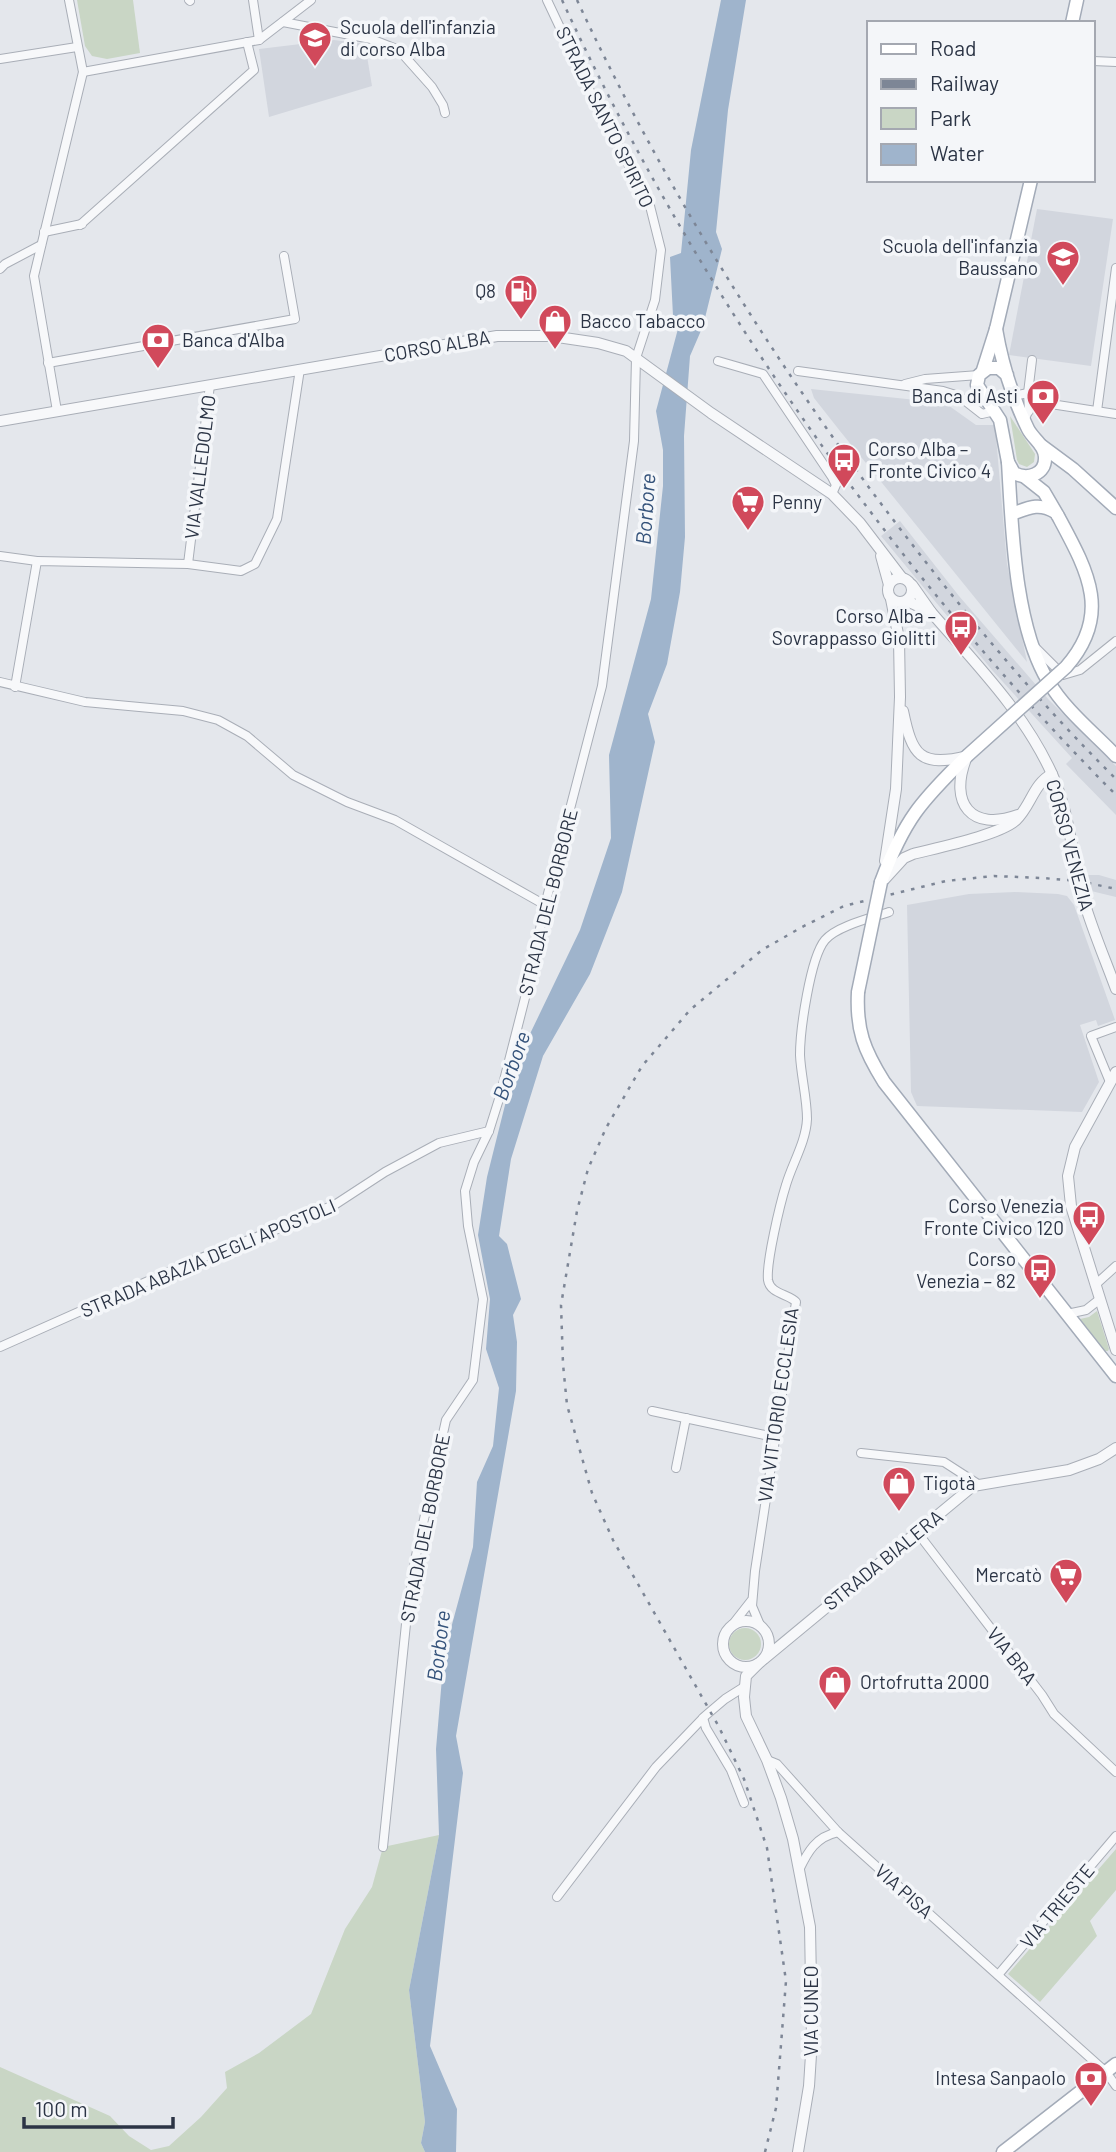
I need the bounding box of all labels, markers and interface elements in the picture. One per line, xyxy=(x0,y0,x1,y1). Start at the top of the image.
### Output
place label: Scuola dell'infanzia di corso Alba xyxy=(340,15,496,60)
school or university icon: Scuola dell'infanzia di corso Alba xyxy=(296,19,334,68)
legend xyxy=(867,21,1095,182)
street label: STRADA SANTO SPIRITO xyxy=(552,23,659,211)
text: Road xyxy=(930,35,976,60)
text: Railway xyxy=(930,70,999,95)
text: Park xyxy=(930,105,971,130)
text: Water xyxy=(930,140,985,165)
place label: Scuola dell'infanzia Baussano xyxy=(882,234,1038,279)
school or university icon: Scuola dell'infanzia Baussano xyxy=(1044,238,1082,287)
fuel station icon: Q8 xyxy=(502,272,540,321)
place label: Q8 xyxy=(475,279,496,302)
shop icon: Bacco Tabacco xyxy=(536,302,574,351)
place label: Bacco Tabacco xyxy=(580,309,706,332)
bank icon: Banca d'Alba xyxy=(139,321,177,370)
street label: CORSO ALBA xyxy=(382,325,492,366)
place label: Banca d'Alba xyxy=(182,328,285,351)
bank icon: Banca di Asti xyxy=(1024,377,1062,426)
place label: Banca di Asti xyxy=(912,384,1018,407)
street label: VIA VALLEDOLMO xyxy=(179,393,220,540)
place label: Corso Alba – Fronte Civico 4 xyxy=(868,437,991,482)
bus stop icon: Corso Alba – Fronte Civico 4 xyxy=(825,441,863,490)
water label: Borbore xyxy=(630,472,659,545)
supermarket icon: Penny xyxy=(729,483,767,532)
place label: Penny xyxy=(772,490,822,513)
place label: Corso Alba – Sovrappasso Giolitti xyxy=(772,604,936,649)
bus stop icon: Corso Alba – Sovrappasso Giolitti xyxy=(942,608,980,657)
street label: CORSO VENEZIA xyxy=(1042,777,1099,913)
street label: STRADA DEL BORBORE xyxy=(513,806,582,998)
water label: Borbore xyxy=(487,1028,535,1103)
street label: STRADA ABAZIA DEGLI APOSTOLI xyxy=(77,1193,339,1322)
place label: Corso Venezia Fronte Civico 120 xyxy=(924,1194,1064,1239)
bus stop icon: Corso Venezia Fronte Civico 120 xyxy=(1070,1198,1108,1247)
place label: Corso Venezia – 82 xyxy=(916,1247,1016,1292)
bus stop icon: Corso Venezia – 82 xyxy=(1021,1251,1059,1300)
street label: VIA VITTORIO ECCLESIA xyxy=(752,1306,803,1504)
street label: STRADA DEL BORBORE xyxy=(395,1431,454,1624)
shop icon: Tigotà xyxy=(880,1464,918,1513)
place label: Tigotà xyxy=(923,1471,975,1494)
street label: STRADA BIALERA xyxy=(819,1505,947,1615)
supermarket icon: Mercatò xyxy=(1047,1556,1085,1605)
place label: Mercatò xyxy=(975,1563,1042,1586)
water label: Borbore xyxy=(421,1609,454,1683)
street label: VIA BRA xyxy=(983,1622,1042,1689)
shop icon: Ortofrutta 2000 xyxy=(816,1663,854,1712)
place label: Ortofrutta 2000 xyxy=(860,1670,989,1693)
street label: VIA PISA xyxy=(871,1859,938,1923)
street label: VIA TRIESTE xyxy=(1015,1859,1099,1953)
street label: VIA CUNEO xyxy=(799,1965,822,2057)
bank icon: Intesa Sanpaolo xyxy=(1072,2059,1110,2108)
place label: Intesa Sanpaolo xyxy=(935,2066,1066,2089)
scale bar xyxy=(24,2086,173,2130)
text: 100 m xyxy=(35,2096,88,2121)

